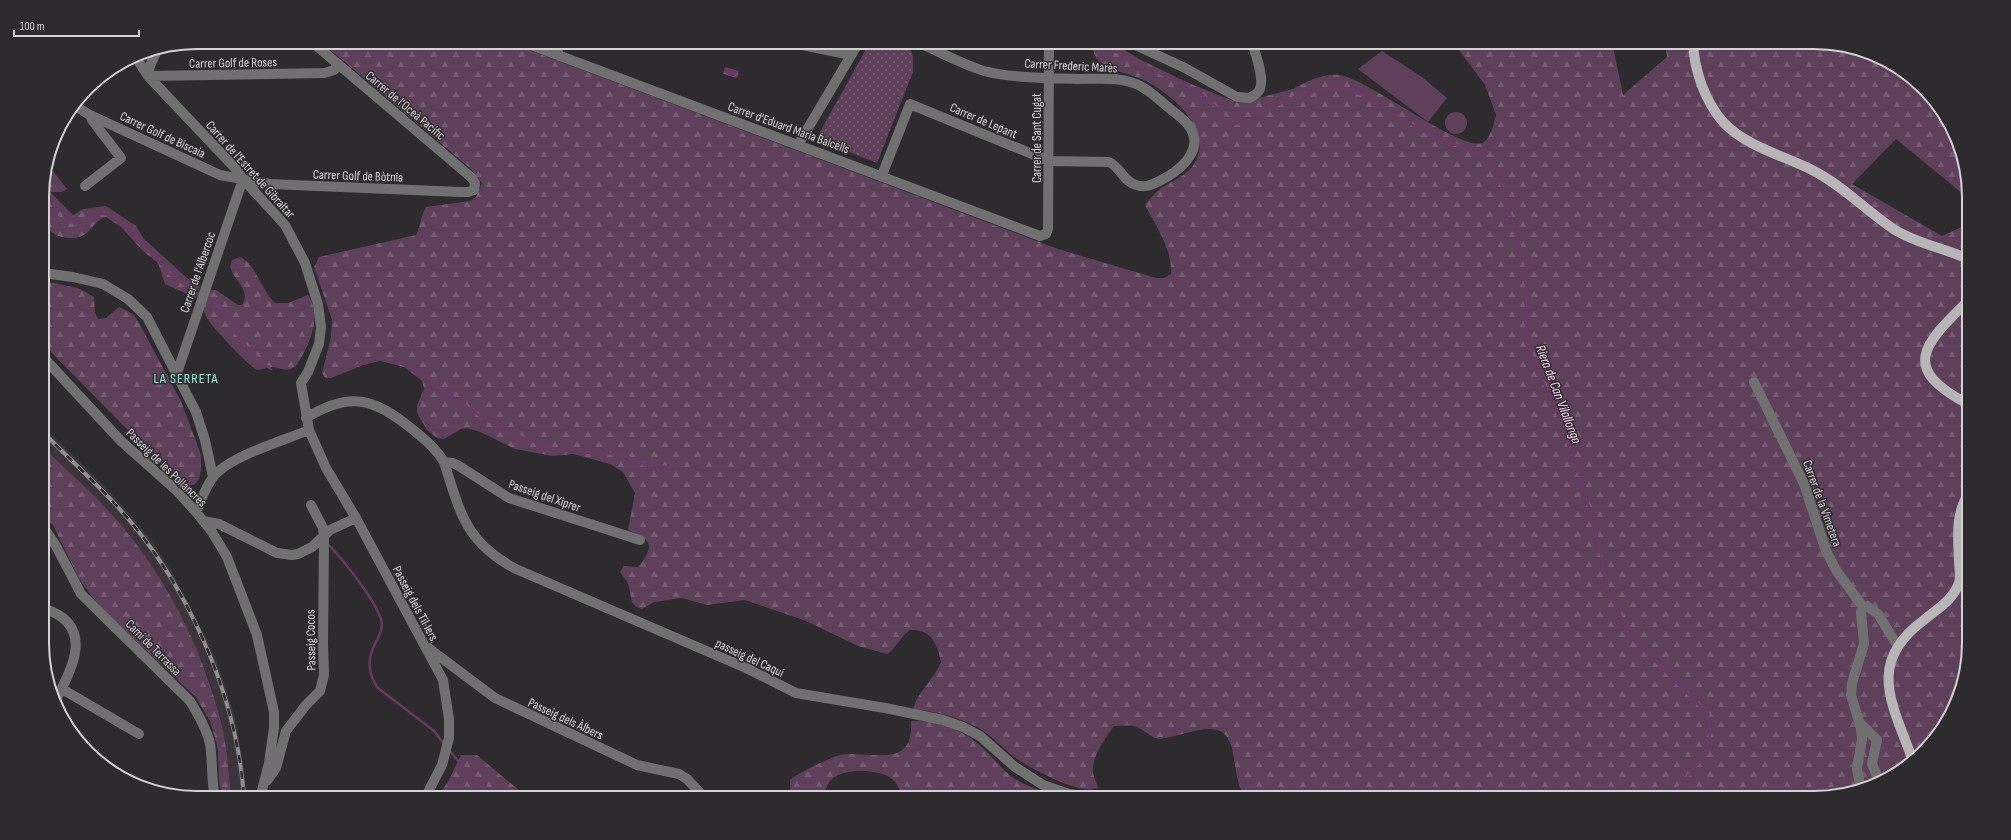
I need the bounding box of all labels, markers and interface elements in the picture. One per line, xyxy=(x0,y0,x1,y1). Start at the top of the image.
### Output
scale bar xyxy=(14,12,139,38)
text: 100 m xyxy=(20,19,45,34)
street label: Carrer Golf de Roses xyxy=(189,54,277,72)
street label: Carrer Frederic Marès xyxy=(1024,56,1118,76)
street label: Carrer de l'Oceà Pacífic xyxy=(362,68,449,144)
street label: Carrer de Sant Cugat xyxy=(1029,93,1045,183)
street label: Carrer d'Eduard Maria Balcells xyxy=(726,99,852,157)
street label: Carrer de Lepant xyxy=(947,99,1020,142)
street label: Carrer Golf de Biscaia xyxy=(117,108,208,162)
street label: Carrer de l'Estret de Gibraltar xyxy=(202,118,298,222)
street label: Carrer Golf de Bòtnia xyxy=(313,166,403,186)
street label: Carrer de l'Albercoc xyxy=(177,230,219,315)
water label: Riera de Can Vilallonga xyxy=(1532,342,1585,446)
district label: LA SERRETA xyxy=(153,370,219,387)
street label: Passeig de les Pollancres xyxy=(123,425,210,511)
street label: Carrer de la Vimetera xyxy=(1799,458,1845,549)
street label: Passeig del Xiprer xyxy=(506,476,583,516)
street label: Passeig dels Til·lers xyxy=(389,563,442,644)
street label: Passeig Cocos xyxy=(302,609,320,671)
street label: Camí de Terrassa xyxy=(122,616,185,679)
street label: passeig del Caqui xyxy=(713,635,786,681)
street label: Passeig dels Àlbers xyxy=(525,695,606,743)

